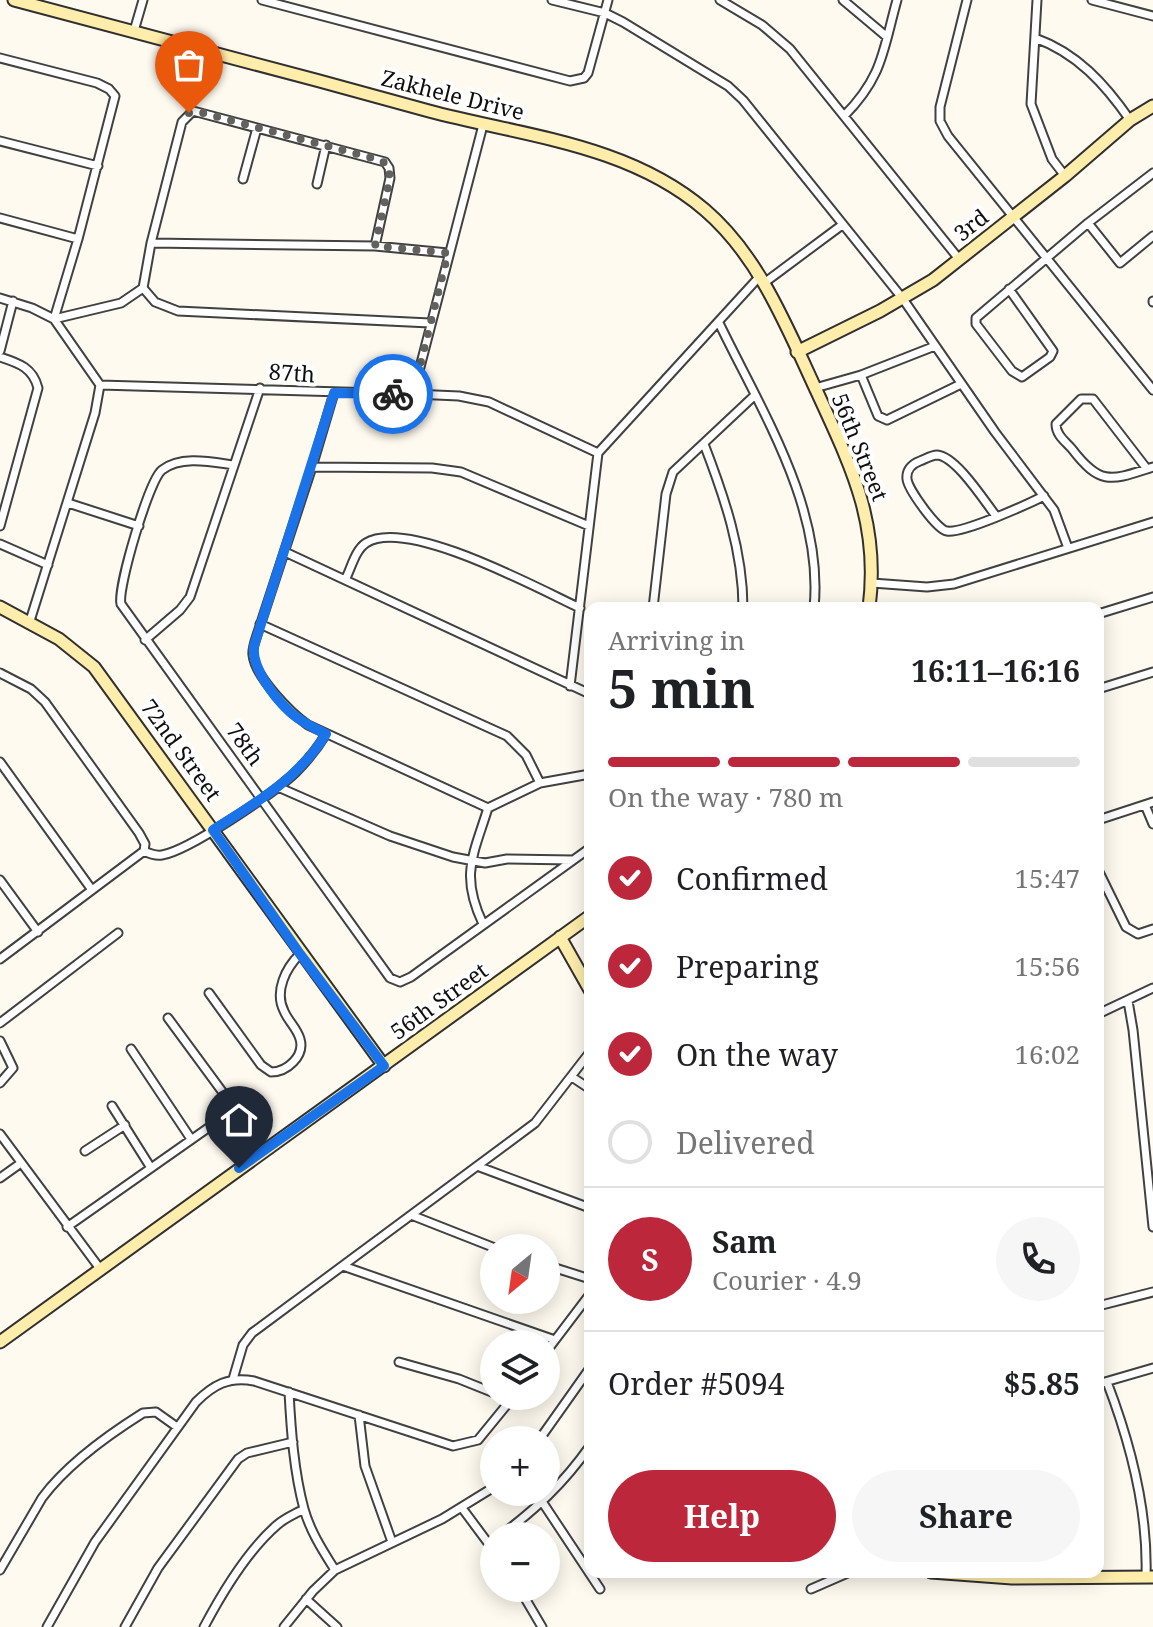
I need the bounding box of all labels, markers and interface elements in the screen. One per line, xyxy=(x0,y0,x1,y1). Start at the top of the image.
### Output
pin xyxy=(155,31,223,113)
icon: bag xyxy=(167,43,211,87)
street label: Zakhele Drive xyxy=(379,62,528,126)
street label: 3rd xyxy=(947,201,994,247)
courier xyxy=(353,354,433,434)
street label: 87th xyxy=(268,355,316,389)
icon: bike xyxy=(371,372,415,416)
street label: 56th Street xyxy=(826,388,896,505)
text: Arriving in xyxy=(608,622,745,658)
text: 16:11–16:16 xyxy=(911,650,1080,691)
text: 5 min xyxy=(608,652,755,723)
street label: 72nd Street xyxy=(135,692,229,807)
street label: 78th xyxy=(220,716,272,771)
text: On the way · 780 m xyxy=(608,779,843,815)
icon: check xyxy=(608,856,652,900)
text: Confirmed xyxy=(676,858,828,899)
text: 15:47 xyxy=(1014,860,1080,896)
icon: check xyxy=(608,944,652,988)
text: Preparing xyxy=(676,946,819,987)
text: 15:56 xyxy=(1014,948,1080,984)
street label: 56th Street xyxy=(384,955,493,1046)
icon: check xyxy=(608,1032,652,1076)
text: On the way xyxy=(676,1034,838,1075)
text: 16:02 xyxy=(1014,1036,1080,1072)
pin xyxy=(205,1086,273,1168)
icon: home xyxy=(217,1098,261,1142)
text: Delivered xyxy=(676,1122,815,1163)
button: phone xyxy=(996,1217,1080,1301)
text: Sam xyxy=(712,1221,777,1262)
north arrow xyxy=(480,1234,560,1314)
map controls xyxy=(480,1234,560,1602)
text: S xyxy=(641,1239,659,1280)
text: Courier · 4.9 xyxy=(712,1262,862,1298)
button: layers xyxy=(480,1330,560,1410)
text: Order #5094 xyxy=(608,1363,785,1404)
text: $5.85 xyxy=(1003,1363,1080,1404)
button: + xyxy=(480,1426,560,1506)
button: Help xyxy=(608,1470,836,1562)
button: Share xyxy=(852,1470,1080,1562)
button: − xyxy=(480,1522,560,1602)

